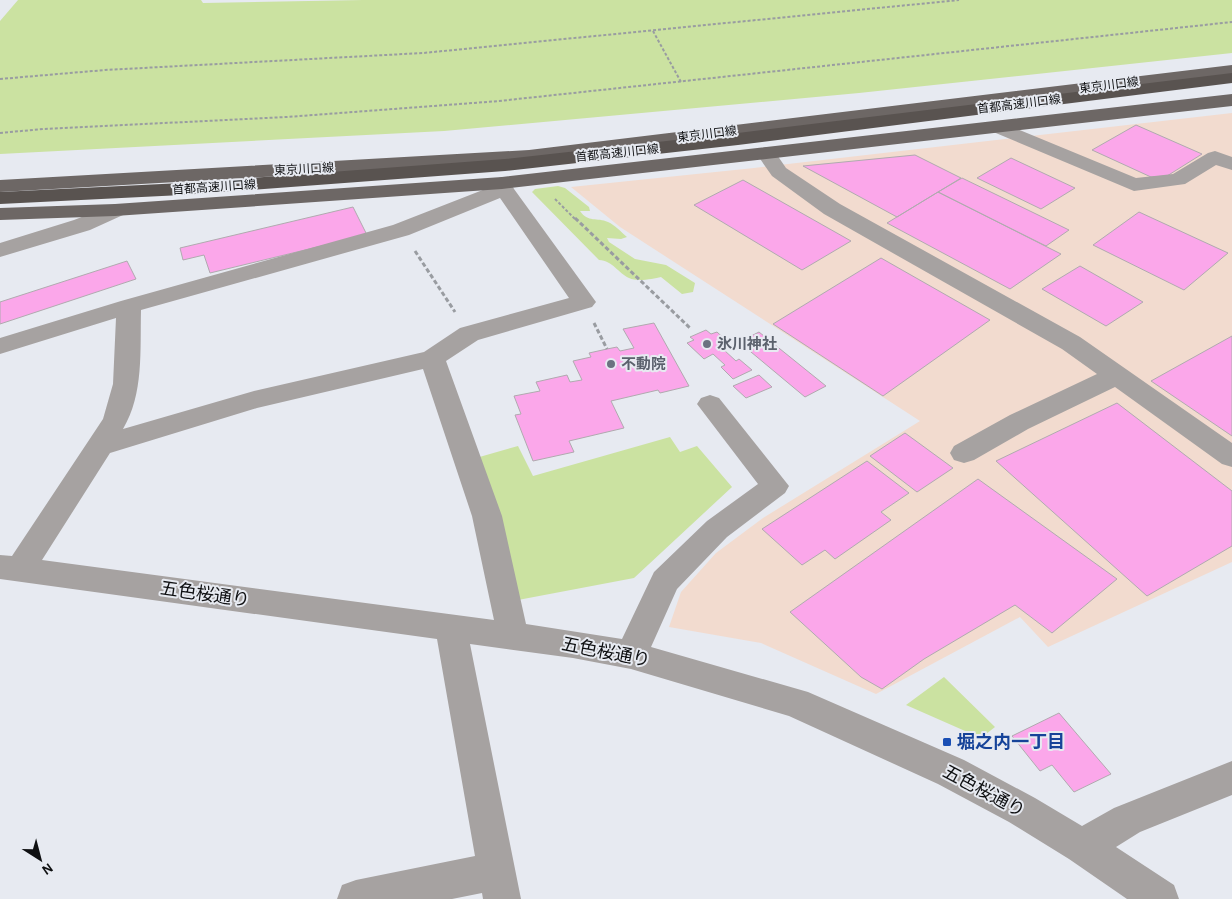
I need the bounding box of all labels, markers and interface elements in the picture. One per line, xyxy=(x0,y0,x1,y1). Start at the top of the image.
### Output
street label: 東京川口線 xyxy=(1078,74,1140,95)
street label: 首都高速川口線 xyxy=(976,92,1061,115)
street label: 東京川口線 xyxy=(676,123,738,144)
street label: 首都高速川口線 xyxy=(574,142,659,163)
street label: 東京川口線 xyxy=(274,160,334,177)
street label: 首都高速川口線 xyxy=(172,177,256,196)
place label: 氷川神社 xyxy=(717,335,777,352)
marker: 氷川神社 xyxy=(701,338,713,350)
place label: 不動院 xyxy=(621,356,666,372)
marker: 不動院 xyxy=(605,358,617,370)
street label: 五色桜通り xyxy=(159,578,251,610)
street label: 五色桜通り xyxy=(560,634,652,670)
place label: 堀之内一丁目 xyxy=(957,733,1065,752)
marker: 堀之内一丁目 xyxy=(941,736,953,748)
street label: 五色桜通り xyxy=(940,761,1028,821)
north arrow xyxy=(15,834,65,884)
text: N xyxy=(39,860,55,877)

